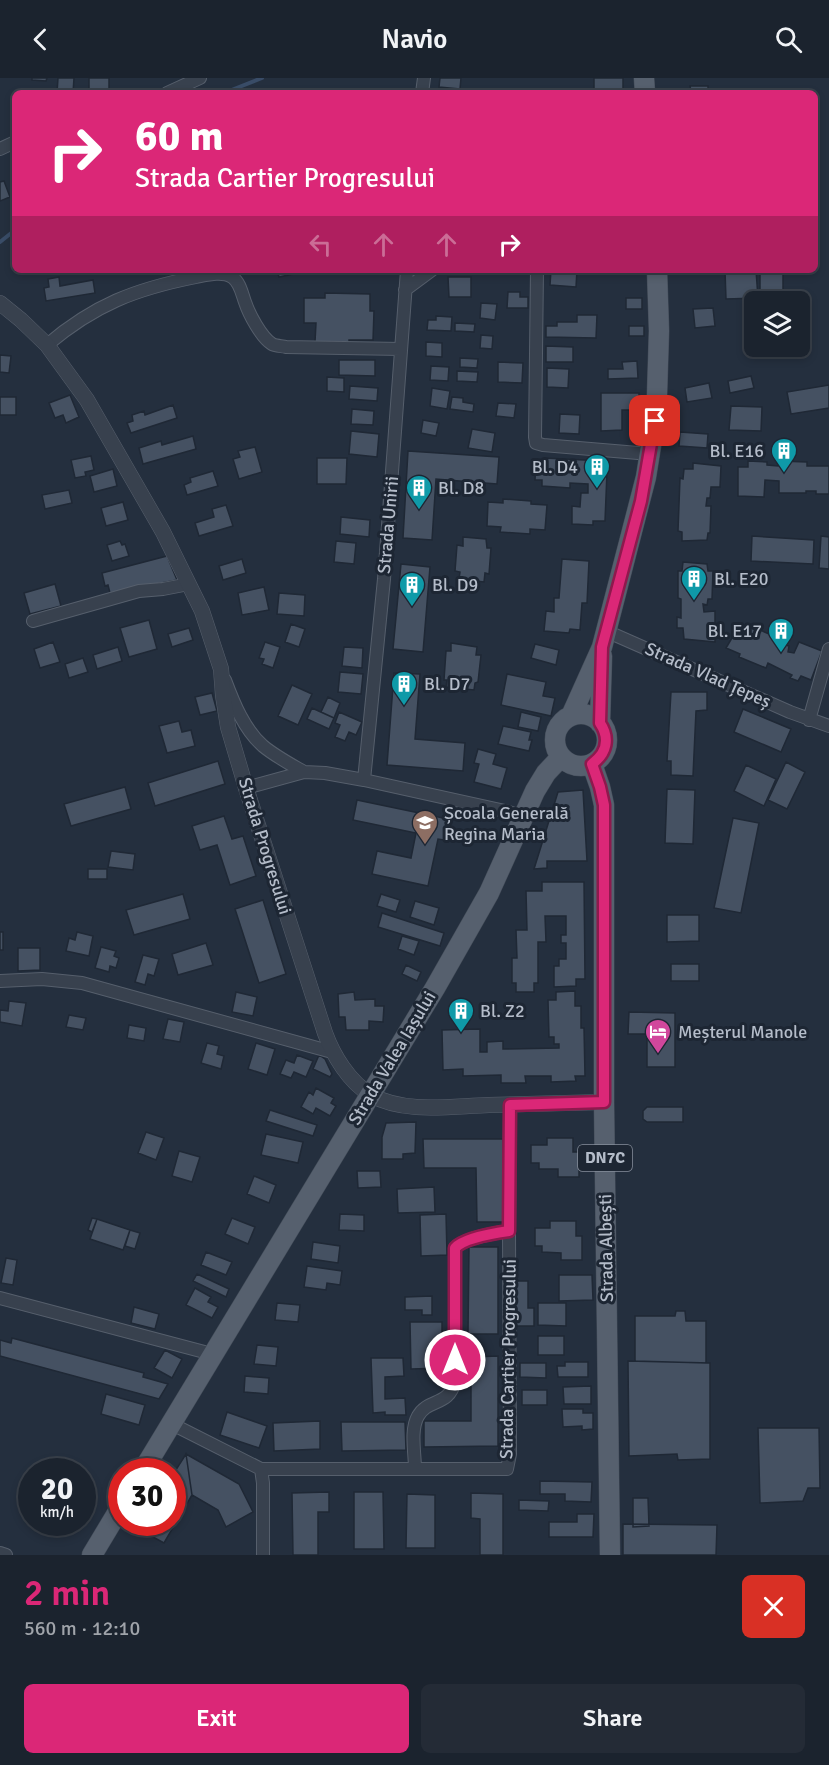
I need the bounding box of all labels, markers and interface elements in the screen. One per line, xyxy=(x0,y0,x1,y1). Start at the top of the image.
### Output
icon: back xyxy=(24,23,57,56)
text: Navio xyxy=(382,23,447,56)
icon: search xyxy=(772,23,805,56)
text: 60 m xyxy=(135,111,224,162)
icon: right xyxy=(36,114,114,192)
text: Strada Cartier Progresului xyxy=(135,162,435,195)
icon: left xyxy=(304,228,337,261)
icon: ahead xyxy=(367,228,400,261)
icon: ahead xyxy=(430,228,463,261)
icon: right xyxy=(493,228,526,261)
map controls xyxy=(744,291,810,357)
button: layers xyxy=(744,291,810,357)
pin xyxy=(629,395,680,446)
icon: arrive xyxy=(638,404,671,437)
building icon: Bl. E16 xyxy=(769,436,799,474)
place label: Bl. E16 xyxy=(710,440,764,462)
building icon: Bl. D4 xyxy=(582,452,612,490)
place label: Bl. D4 xyxy=(532,456,578,478)
building icon: Bl. D8 xyxy=(404,473,434,511)
street label: Strada Unirii xyxy=(373,475,403,575)
place label: Bl. D8 xyxy=(438,477,484,499)
building icon: Bl. E20 xyxy=(679,564,709,602)
place label: Bl. E20 xyxy=(714,568,769,590)
building icon: Bl. D9 xyxy=(397,570,427,608)
place label: Bl. D9 xyxy=(432,574,478,596)
building icon: Bl. E17 xyxy=(766,616,796,654)
place label: Bl. E17 xyxy=(708,620,762,642)
street label: Strada Vlad Țepeș xyxy=(642,637,774,713)
building icon: Bl. D7 xyxy=(389,669,419,707)
place label: Bl. D7 xyxy=(424,673,470,695)
street label: Strada Progresului xyxy=(234,775,296,917)
place label: Școala Generală Regina Maria xyxy=(444,802,569,845)
school or university icon: Școala Generală Regina Maria xyxy=(410,808,440,846)
street label: Strada Valea Iașului xyxy=(343,987,441,1129)
building icon: Bl. Z2 xyxy=(446,996,476,1034)
place label: Bl. Z2 xyxy=(480,1000,525,1022)
hotel icon: Meșterul Manole xyxy=(643,1017,673,1055)
place label: Meșterul Manole xyxy=(678,1021,807,1043)
road number: DN7C xyxy=(578,1145,632,1171)
street label: Strada Albești xyxy=(594,1194,618,1302)
street label: Strada Cartier Progresului xyxy=(495,1259,521,1459)
position arrow xyxy=(423,1328,487,1392)
speed limit sign: 30 xyxy=(108,1458,186,1536)
text: 20 xyxy=(41,1471,73,1508)
text: km/h xyxy=(40,1503,74,1521)
text: 2 min xyxy=(24,1571,110,1616)
button: close xyxy=(742,1575,805,1638)
text: 560 m · 12:10 xyxy=(24,1616,140,1641)
button: Exit xyxy=(24,1684,409,1753)
button: Share xyxy=(421,1684,805,1753)

